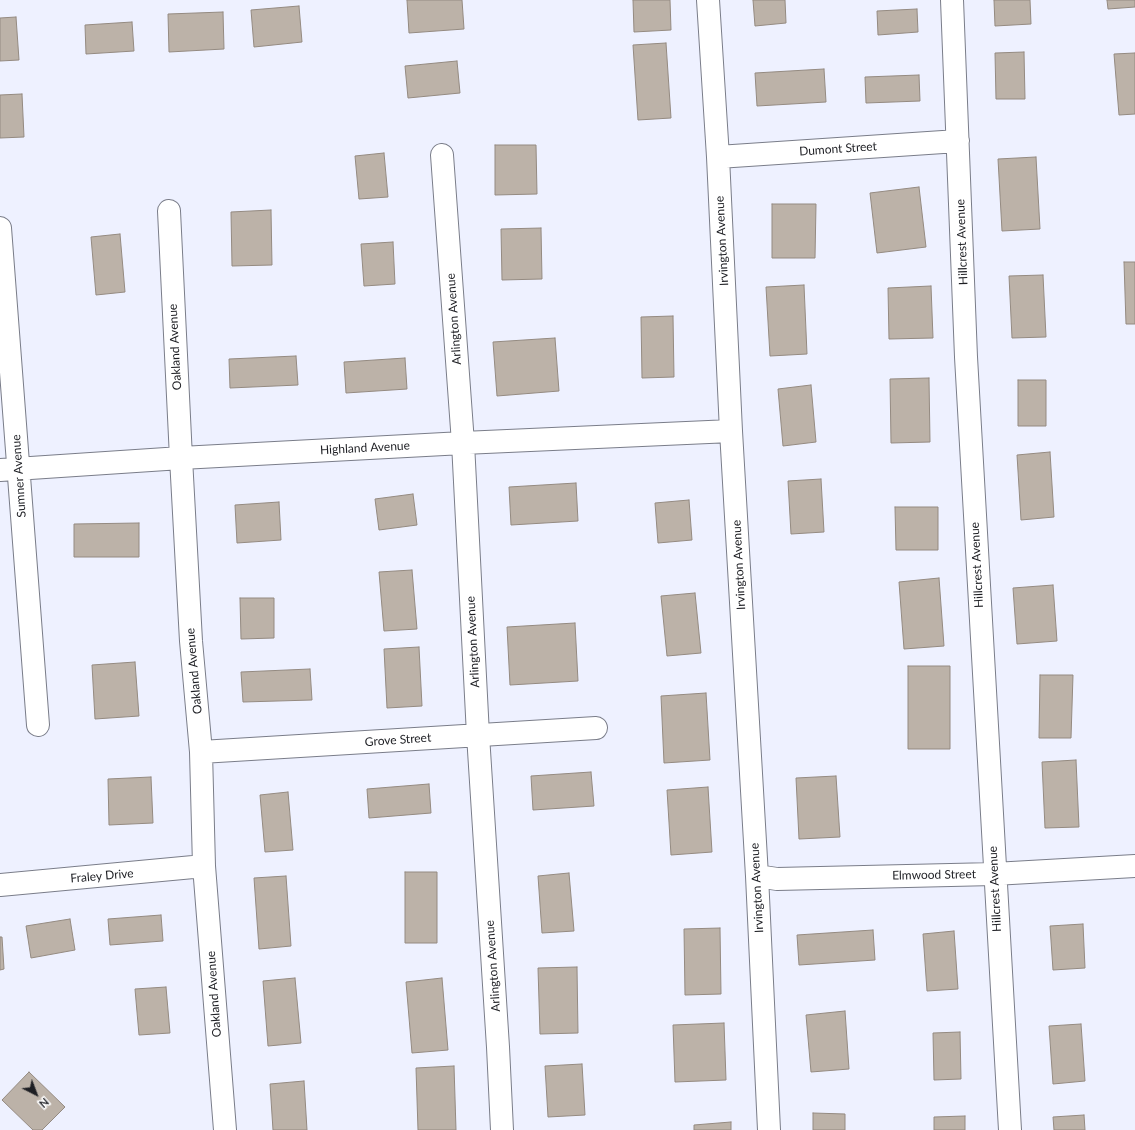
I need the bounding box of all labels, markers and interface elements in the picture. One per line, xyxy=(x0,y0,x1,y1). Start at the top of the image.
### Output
street label: Dumont Street xyxy=(799,139,877,159)
street label: Irvington Avenue xyxy=(712,196,732,286)
street label: Hillcrest Avenue xyxy=(953,199,971,285)
street label: Arlington Avenue xyxy=(444,273,464,365)
street label: Oakland Avenue xyxy=(166,303,184,391)
street label: Sumner Avenue xyxy=(9,434,29,518)
street label: Highland Avenue xyxy=(320,438,410,458)
street label: Irvington Avenue xyxy=(729,520,749,610)
street label: Hillcrest Avenue xyxy=(968,522,986,608)
street label: Arlington Avenue xyxy=(463,596,483,688)
street label: Oakland Avenue xyxy=(183,627,205,715)
street label: Grove Street xyxy=(364,730,432,750)
street label: Irvington Avenue xyxy=(747,843,767,933)
street label: Hillcrest Avenue xyxy=(986,846,1004,932)
street label: Fraley Drive xyxy=(70,866,134,886)
street label: Elmwood Street xyxy=(892,867,976,883)
street label: Arlington Avenue xyxy=(483,920,503,1012)
street label: Oakland Avenue xyxy=(204,950,224,1038)
north arrow xyxy=(16,1074,56,1114)
text: N xyxy=(37,1096,52,1111)

